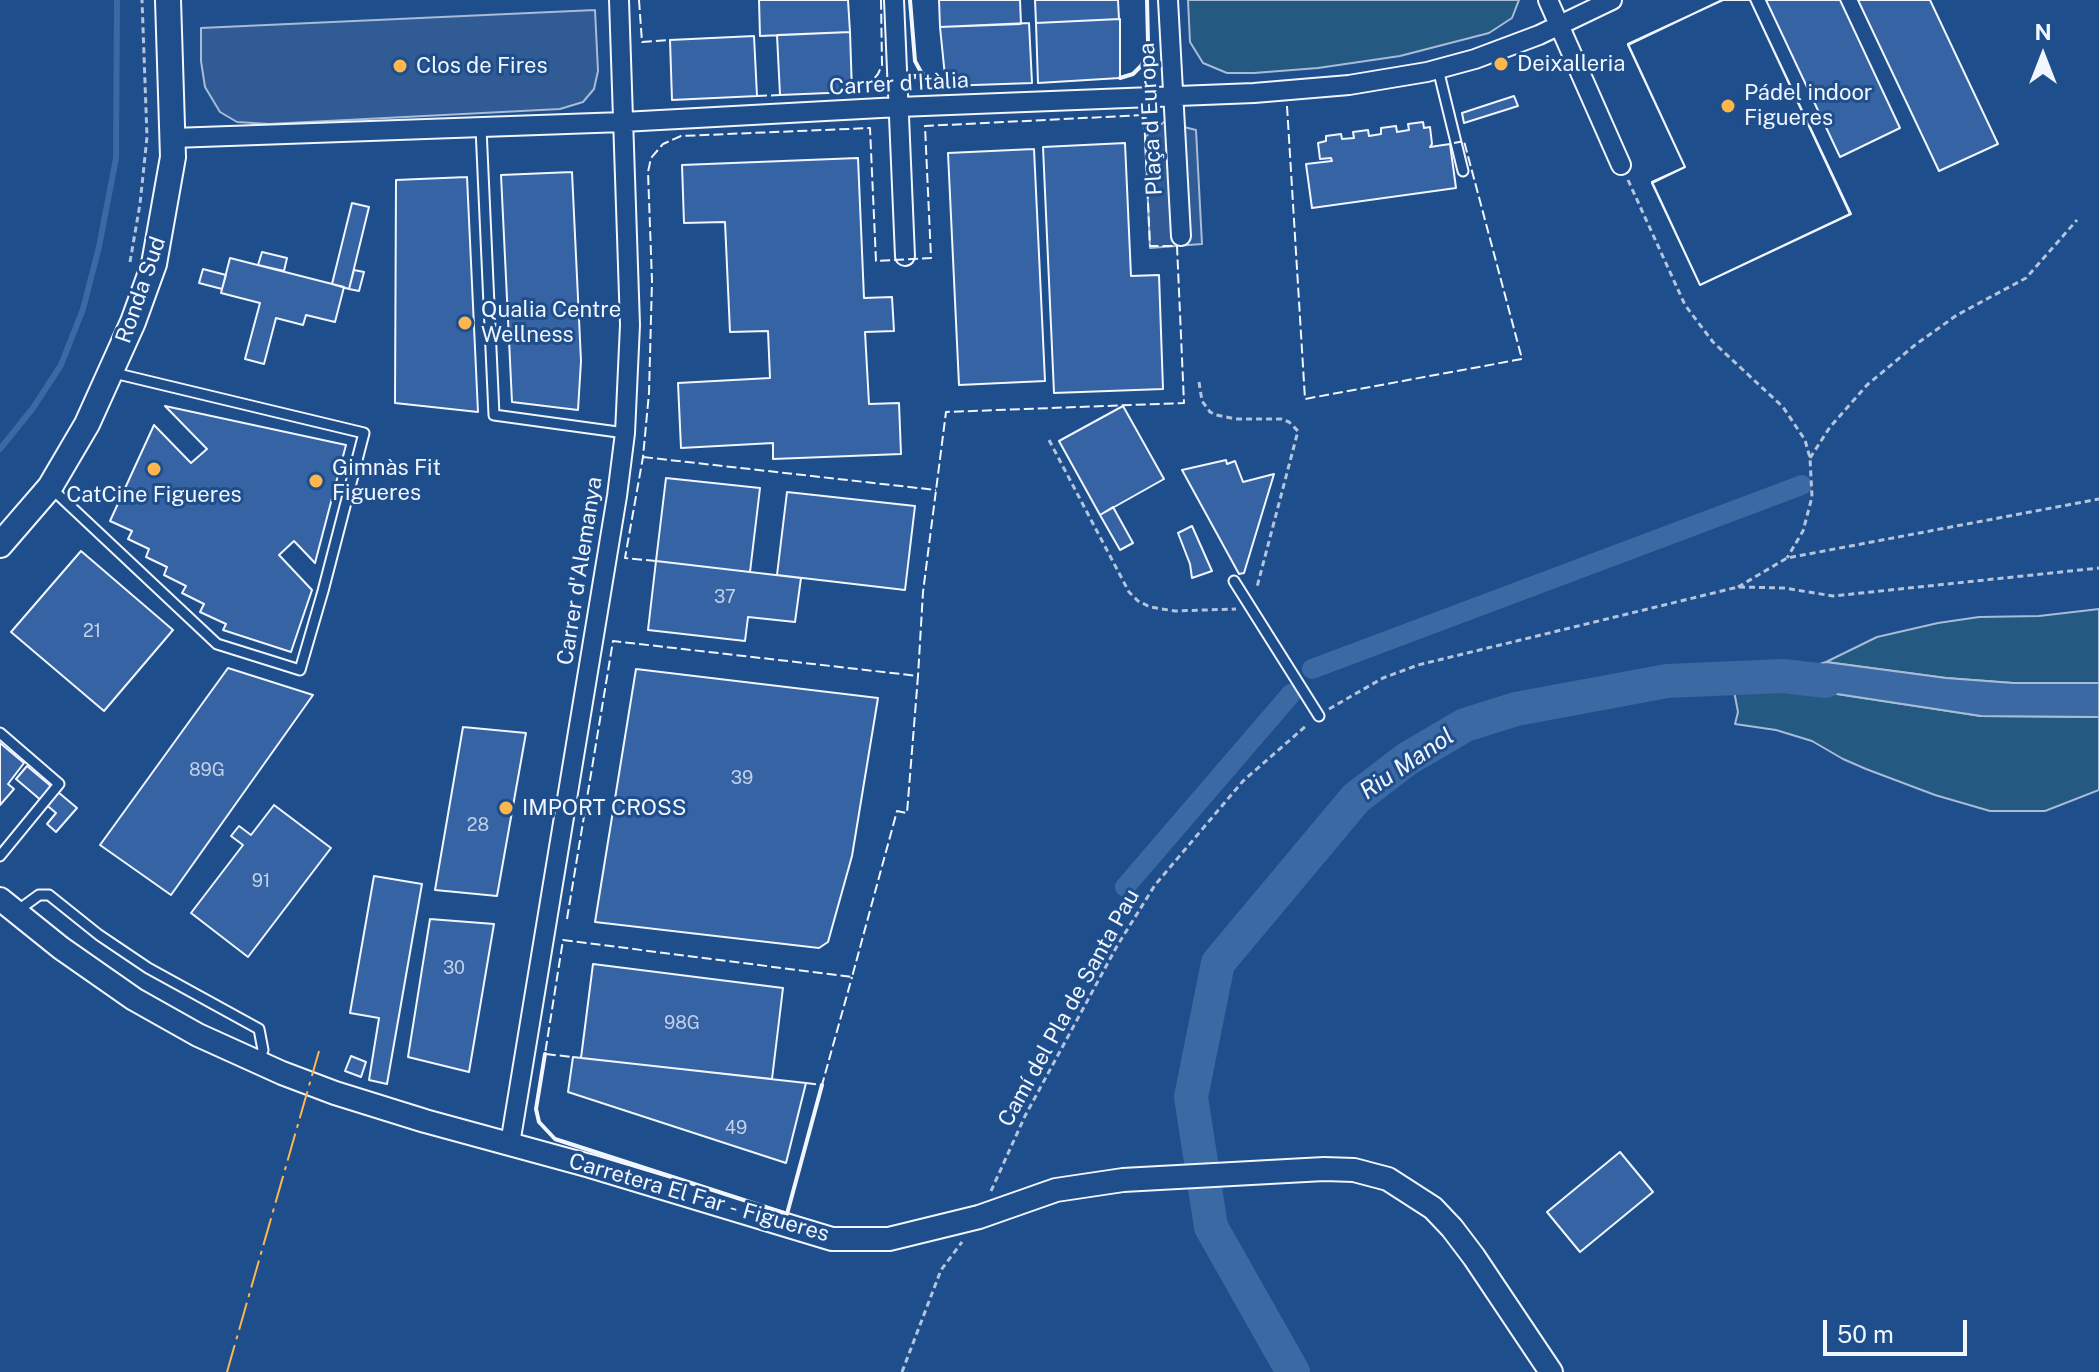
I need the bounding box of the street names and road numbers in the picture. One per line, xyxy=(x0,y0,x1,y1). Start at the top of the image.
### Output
street label: Plaça d'Europa xyxy=(1134,42,1168,196)
street label: Carrer d'Itàlia xyxy=(828,67,970,101)
street label: Ronda Sud xyxy=(110,233,172,347)
street label: Carrer d'Alemanya xyxy=(552,475,608,667)
street label: Camí del Pla de Santa Pau xyxy=(993,885,1145,1131)
street label: Carretera El Far - Figueres xyxy=(566,1148,832,1248)

